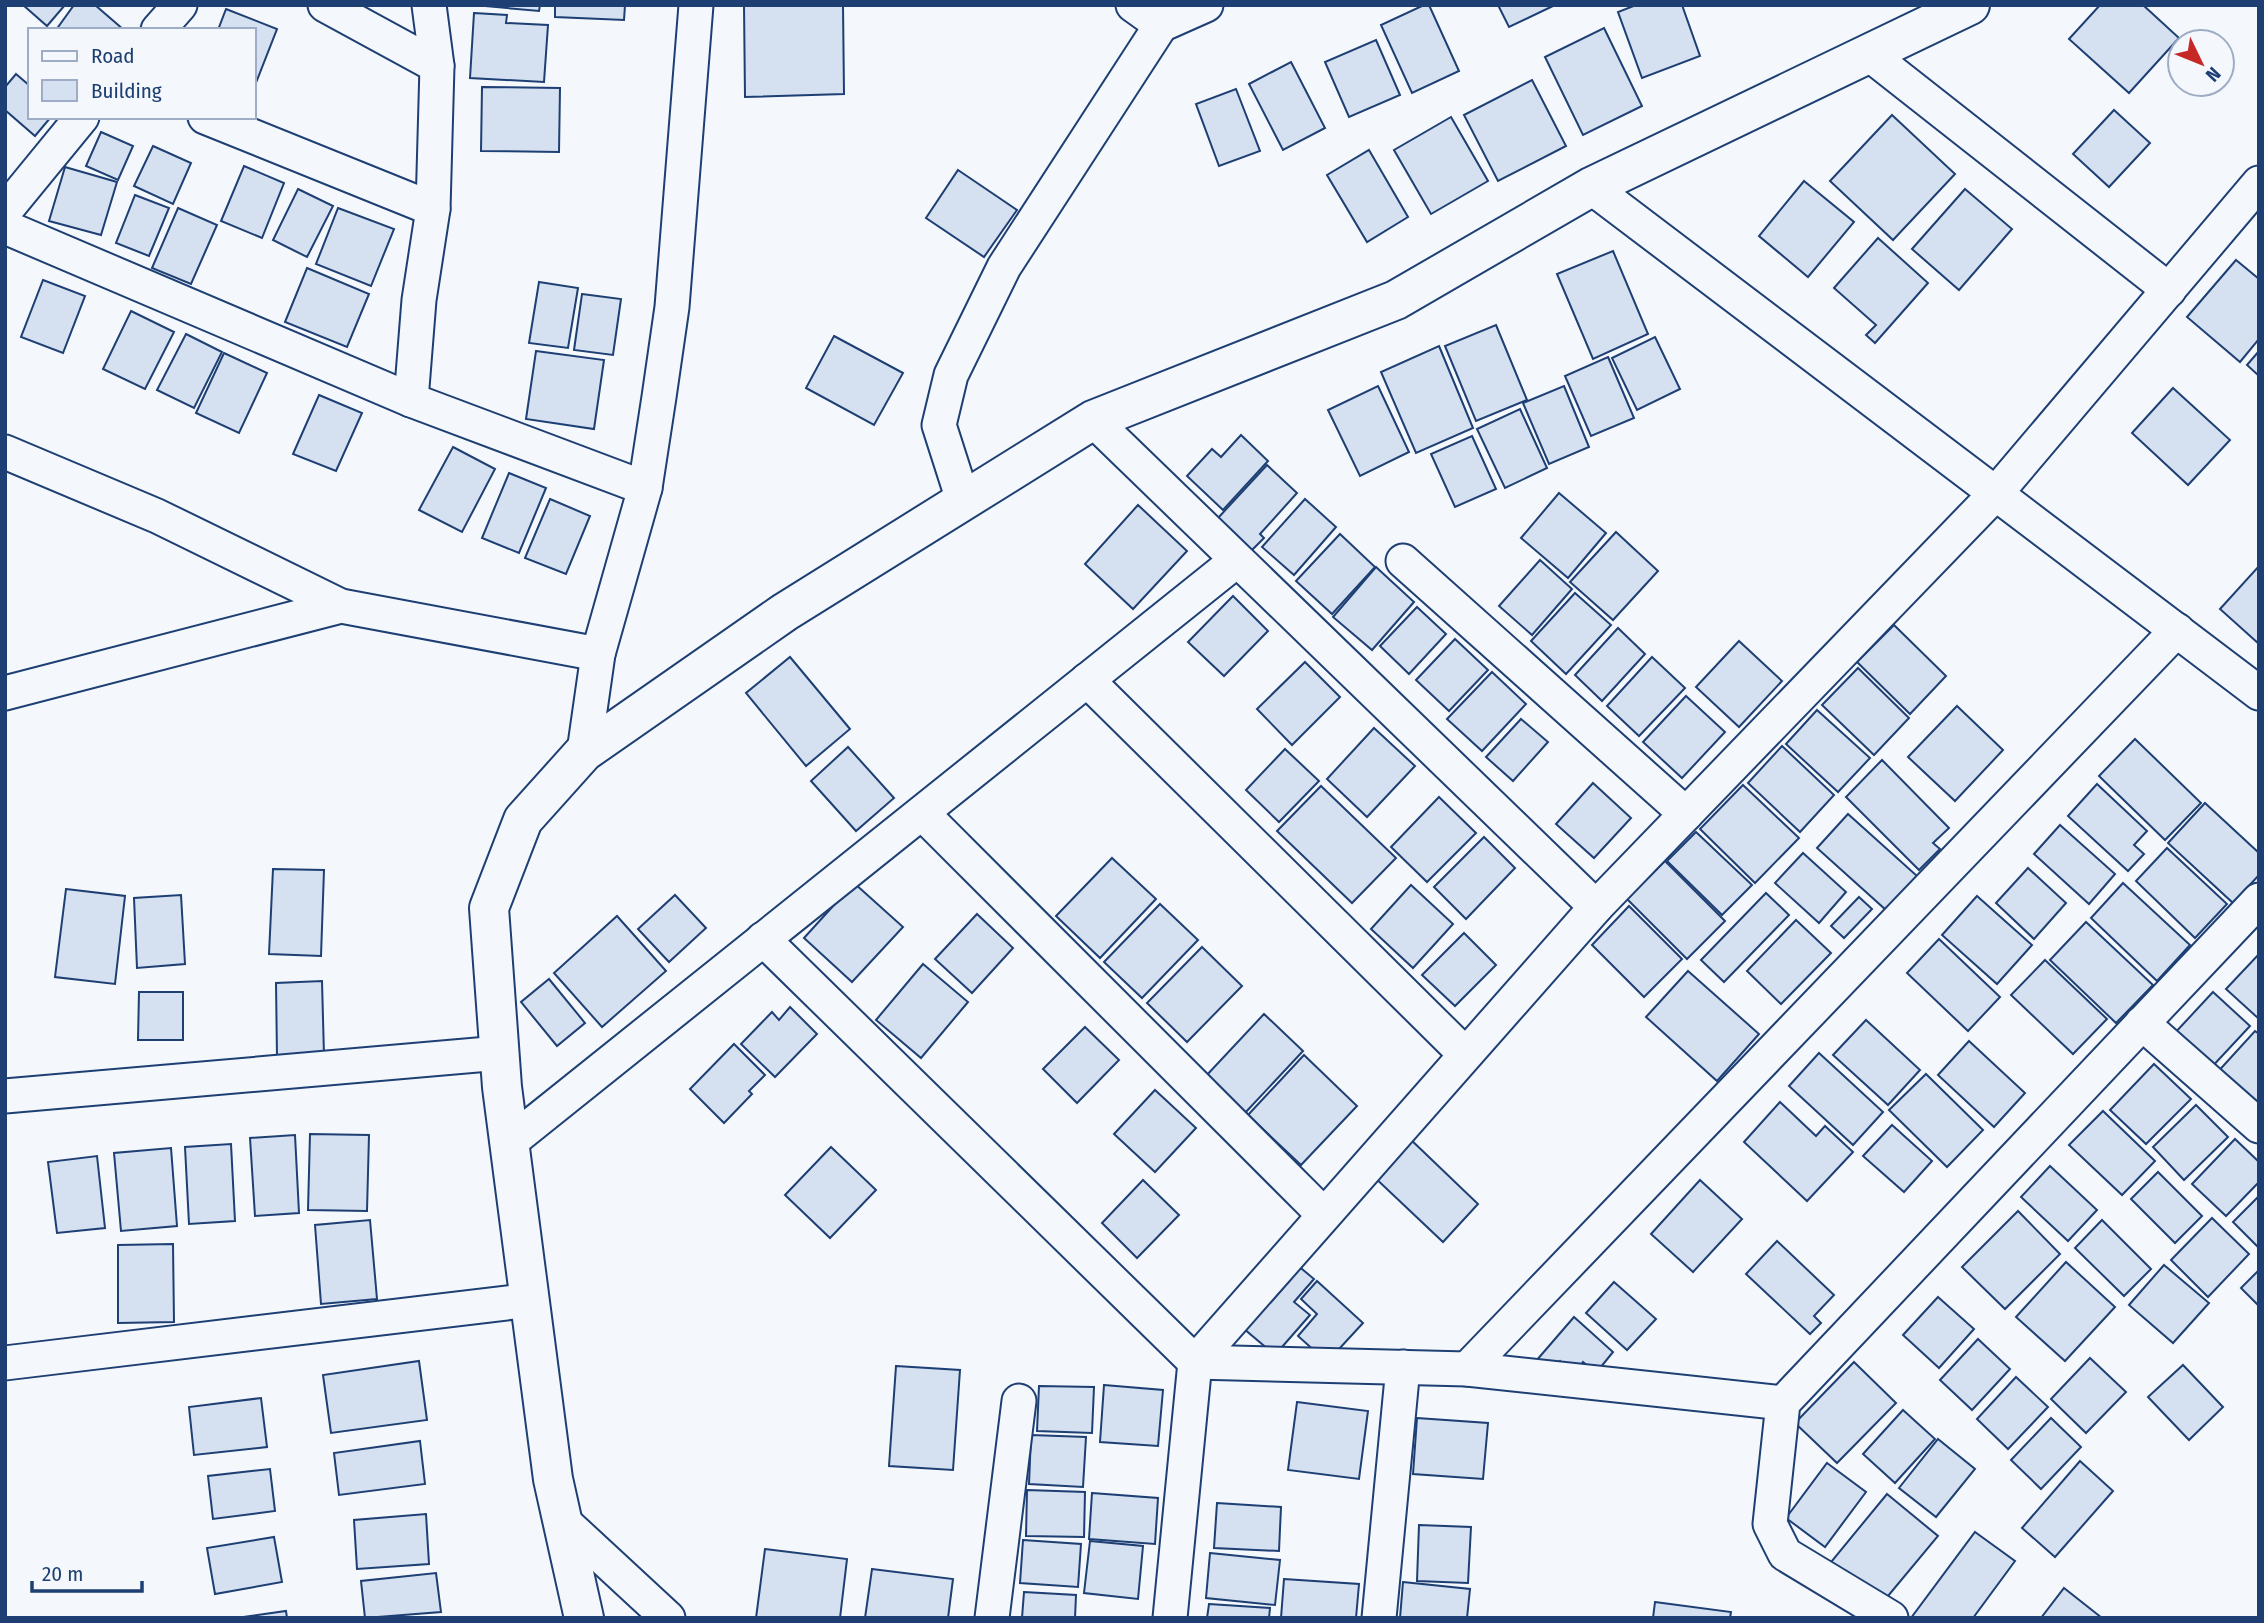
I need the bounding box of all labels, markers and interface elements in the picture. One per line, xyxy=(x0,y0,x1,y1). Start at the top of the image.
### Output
legend xyxy=(28,28,256,119)
north arrow xyxy=(2166,28,2236,98)
text: Road xyxy=(91,43,135,69)
text: N xyxy=(2201,62,2225,86)
text: Building xyxy=(91,78,162,104)
scale bar xyxy=(32,1550,142,1594)
text: 20 m xyxy=(42,1561,83,1587)

